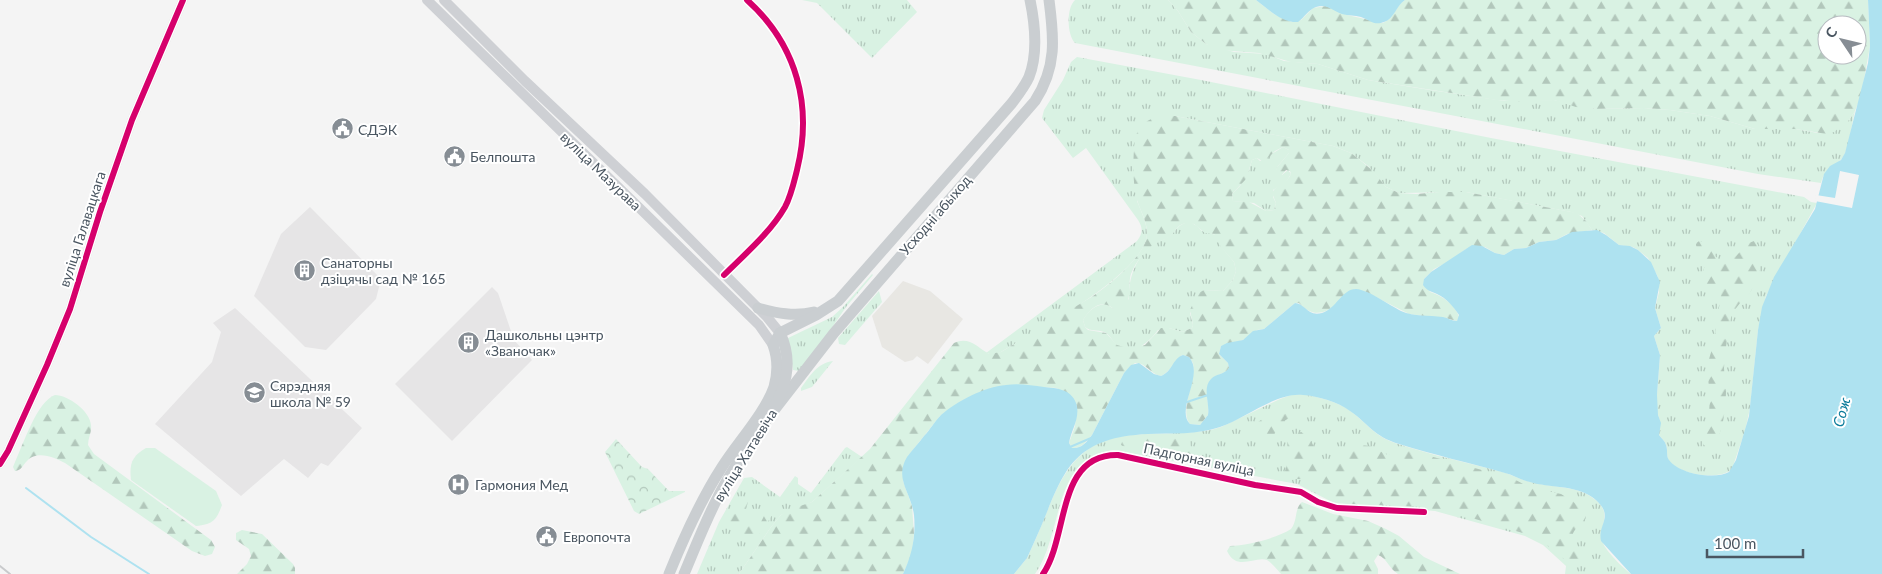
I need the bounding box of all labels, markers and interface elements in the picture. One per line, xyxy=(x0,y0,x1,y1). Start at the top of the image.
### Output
north arrow xyxy=(1817,15,1867,65)
text: С xyxy=(1821,23,1841,41)
public building icon: СДЭК xyxy=(330,117,354,141)
place label: СДЭК xyxy=(358,121,398,138)
street label: вуліца Мазурава xyxy=(557,128,645,214)
public building icon: Белпошта xyxy=(442,144,466,168)
place label: Белпошта xyxy=(470,148,536,165)
street label: вуліца Галавацкага xyxy=(55,169,109,289)
street label: Усходні абыход xyxy=(896,171,975,258)
place label: Санаторны дзіцячы сад № 165 xyxy=(321,254,446,287)
building icon: Санаторны дзіцячы сад № 165 xyxy=(293,258,317,282)
place label: Дашкольны цэнтр «Званочак» xyxy=(485,326,604,359)
building icon: Дашкольны цэнтр «Званочак» xyxy=(457,330,481,354)
place label: Сярэдняя школа № 59 xyxy=(270,377,351,410)
school or university icon: Сярэдняя школа № 59 xyxy=(242,381,266,405)
water label: Сож xyxy=(1828,395,1854,429)
street label: вуліца Хатаевіча xyxy=(710,406,780,504)
street label: Падгорная вуліца xyxy=(1142,439,1256,479)
hospital icon: Гармония Мед xyxy=(447,472,471,496)
place label: Гармония Мед xyxy=(475,476,569,493)
public building icon: Европочта xyxy=(535,524,559,548)
scale bar xyxy=(1707,526,1803,558)
place label: Европочта xyxy=(563,528,631,545)
text: 100 m xyxy=(1714,534,1756,552)

